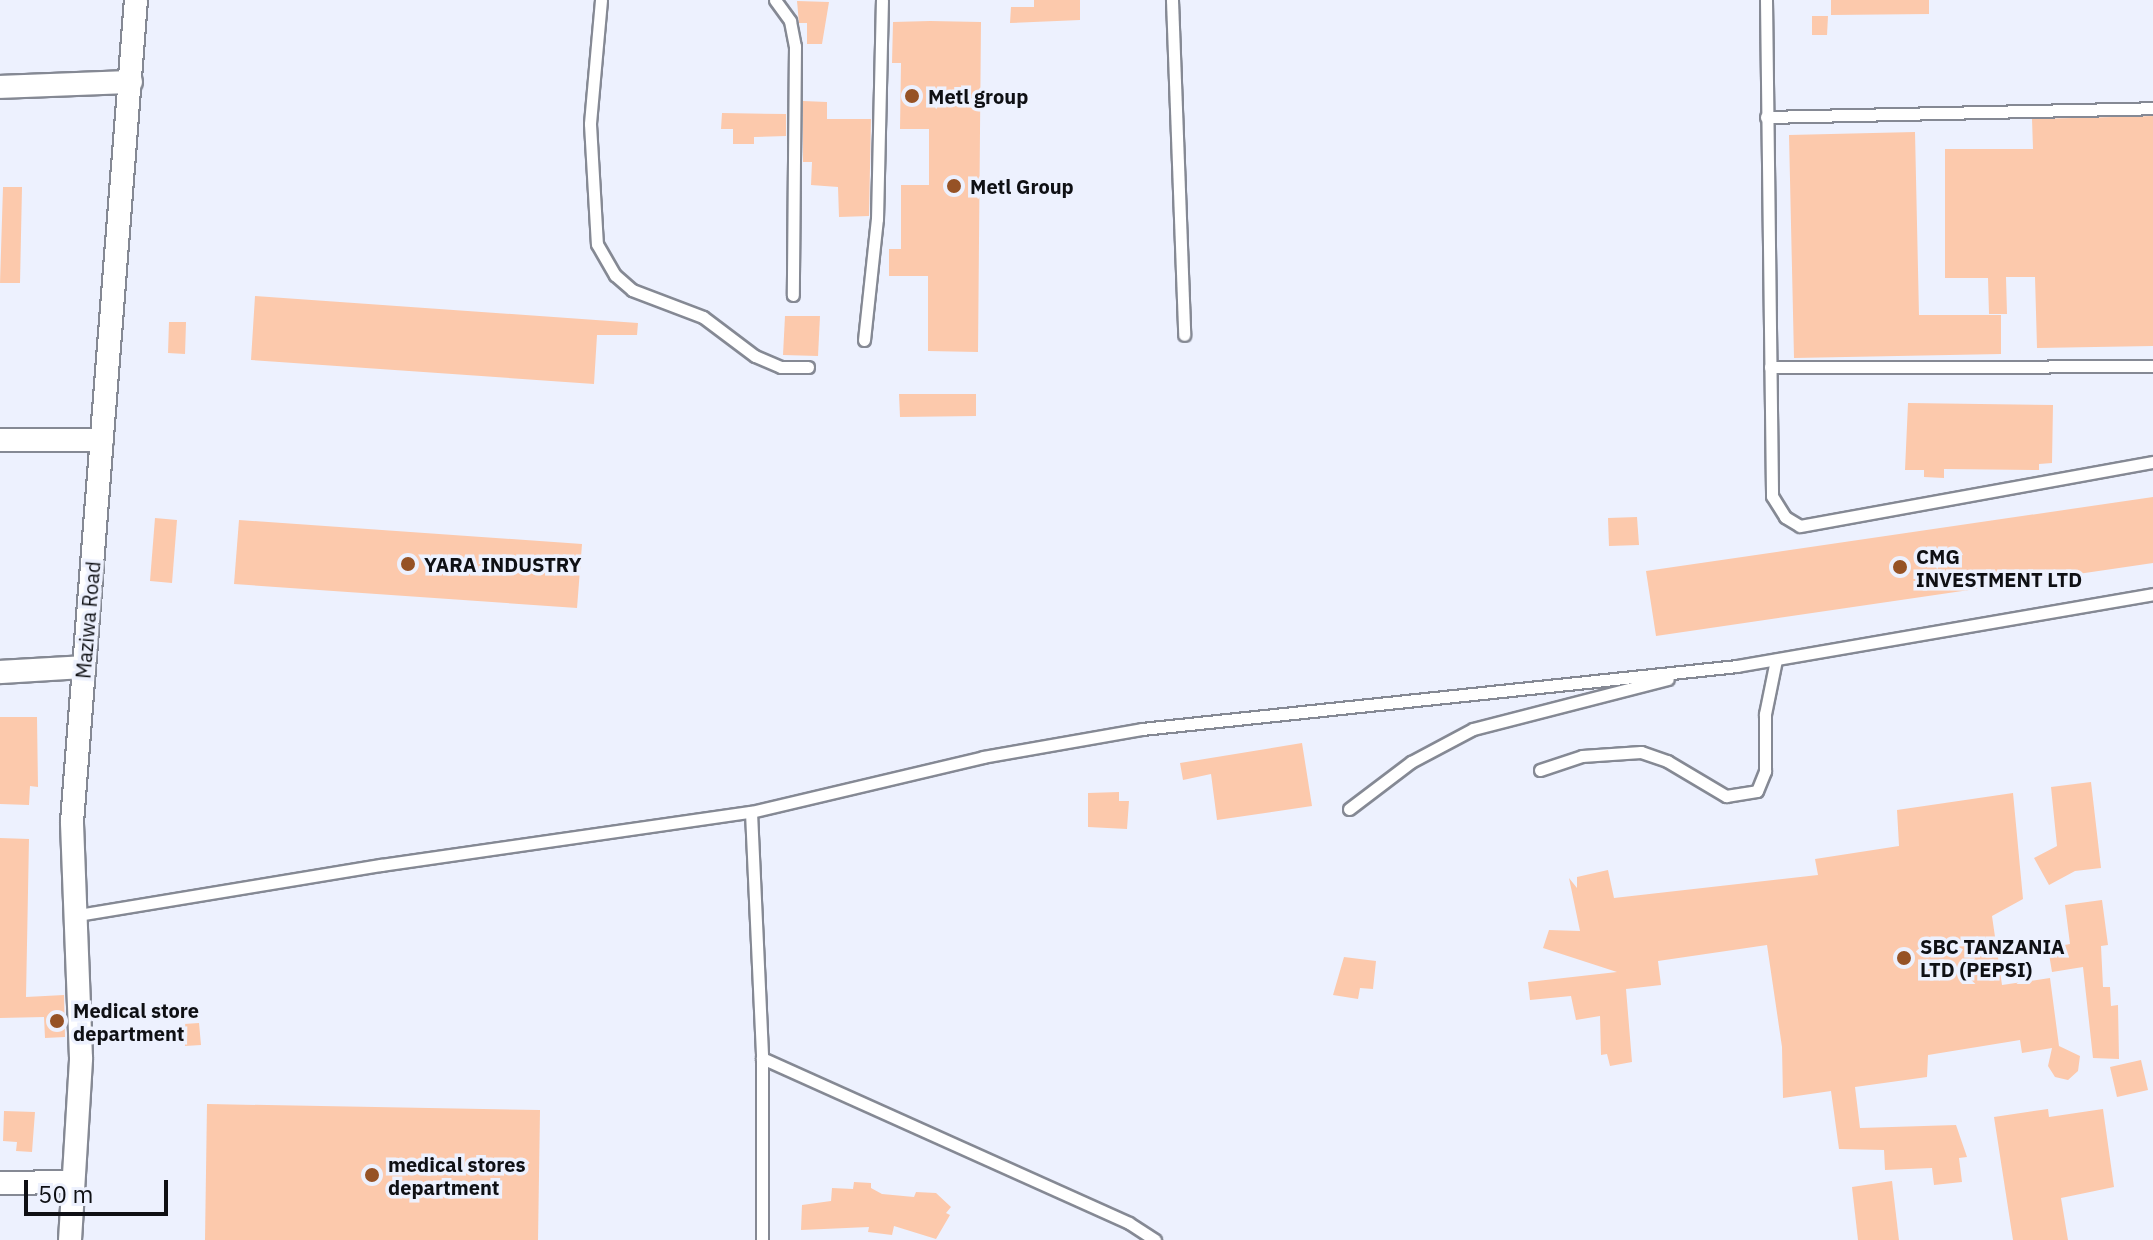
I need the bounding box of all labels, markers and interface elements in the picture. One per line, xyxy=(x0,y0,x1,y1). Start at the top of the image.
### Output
place label: Metl group xyxy=(928,84,1028,108)
marker: Metl group xyxy=(903,87,921,105)
place label: Metl Group xyxy=(970,174,1074,198)
marker: Metl Group xyxy=(945,177,963,195)
place label: CMG INVESTMENT LTD xyxy=(1916,544,2082,591)
place label: YARA INDUSTRY xyxy=(424,552,581,576)
marker: YARA INDUSTRY xyxy=(399,555,417,573)
marker: CMG INVESTMENT LTD xyxy=(1891,558,1909,576)
street label: Maziwa Road xyxy=(71,560,105,680)
place label: SBC TANZANIA LTD (PEPSI) xyxy=(1920,934,2065,981)
marker: SBC TANZANIA LTD (PEPSI) xyxy=(1895,949,1913,967)
place label: Medical store department xyxy=(73,998,199,1045)
marker: Medical store department xyxy=(48,1012,66,1030)
place label: medical stores department xyxy=(388,1152,526,1199)
scale bar xyxy=(28,1164,172,1214)
marker: medical stores department xyxy=(363,1166,381,1184)
text: 50 m xyxy=(38,1178,93,1210)

